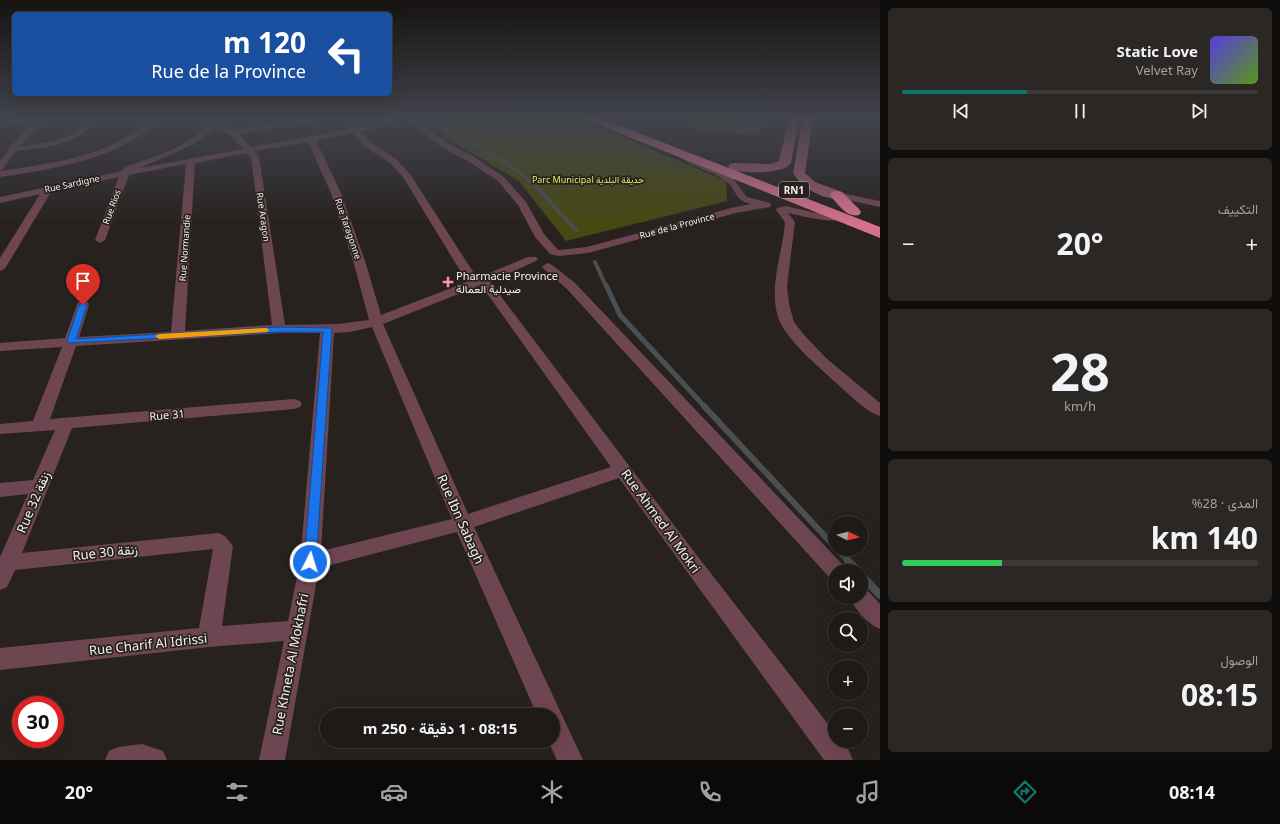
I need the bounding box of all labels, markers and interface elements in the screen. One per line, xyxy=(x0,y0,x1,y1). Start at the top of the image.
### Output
text: 120 m xyxy=(223,23,306,61)
icon: left xyxy=(320,28,372,80)
text: Static Love xyxy=(1117,41,1198,61)
text: Rue de la Province xyxy=(151,59,306,83)
text: Velvet Ray xyxy=(1136,61,1198,79)
icon: previous xyxy=(950,100,972,122)
icon: pause xyxy=(1069,100,1091,122)
icon: next xyxy=(1188,100,1210,122)
street label: Rue Sardigne xyxy=(43,171,101,196)
park label: Parc Municipal حديقة البلدية xyxy=(532,173,644,186)
road number: RN1 xyxy=(779,182,809,198)
street label: Rue Rios xyxy=(99,188,124,226)
street label: Rue Aragon xyxy=(254,192,273,242)
street label: Rue Taragonne xyxy=(332,197,365,261)
text: التكييف xyxy=(1218,200,1258,218)
street label: Rue de la Province xyxy=(638,209,716,242)
street label: Rue Normandie xyxy=(176,214,193,282)
text: 20° xyxy=(1056,223,1104,264)
text: − xyxy=(902,228,915,258)
text: + xyxy=(1245,228,1258,258)
pin xyxy=(66,264,100,305)
place label: Pharmacie Province صيدلية العمالة xyxy=(456,268,558,296)
icon: arrive xyxy=(72,270,94,292)
marker: Pharmacie Province صيدلية العمالة xyxy=(443,277,453,287)
text: 28 xyxy=(1050,335,1110,406)
text: km/h xyxy=(1064,397,1096,415)
street label: Rue 31 xyxy=(149,405,185,424)
street label: Rue Ahmed Al Mokri xyxy=(617,465,705,577)
street label: Rue 32 زنقة xyxy=(12,468,54,536)
street label: Rue Ibn Sabagh xyxy=(433,471,489,567)
text: المدى · 28% xyxy=(1192,494,1258,512)
north arrow xyxy=(828,516,868,556)
map controls xyxy=(828,516,868,748)
text: 140 km xyxy=(1151,517,1258,558)
street label: Rue 30 زنقة xyxy=(71,540,139,564)
position arrow xyxy=(289,541,331,583)
button: sound xyxy=(828,564,868,604)
street label: Rue Khneta Al Mokhafri xyxy=(267,592,313,736)
button: search xyxy=(828,612,868,652)
street label: Rue Charif Al Idrissi xyxy=(88,629,208,659)
text: الوصول xyxy=(1220,651,1258,669)
button: + xyxy=(828,660,868,700)
text: 08:15 xyxy=(1181,674,1258,715)
speed limit sign: 30 xyxy=(12,696,64,748)
button: − xyxy=(828,708,868,748)
text: 08:15 · 1 دقيقة · 250 m xyxy=(363,718,517,738)
icon: filters xyxy=(223,778,251,806)
icon: car xyxy=(380,778,408,806)
icon: climate xyxy=(538,778,566,806)
icon: phone xyxy=(696,778,724,806)
icon: music xyxy=(854,778,882,806)
icon: directions xyxy=(1011,778,1039,806)
text: 20° xyxy=(65,780,93,804)
text: 08:14 xyxy=(1169,780,1215,804)

